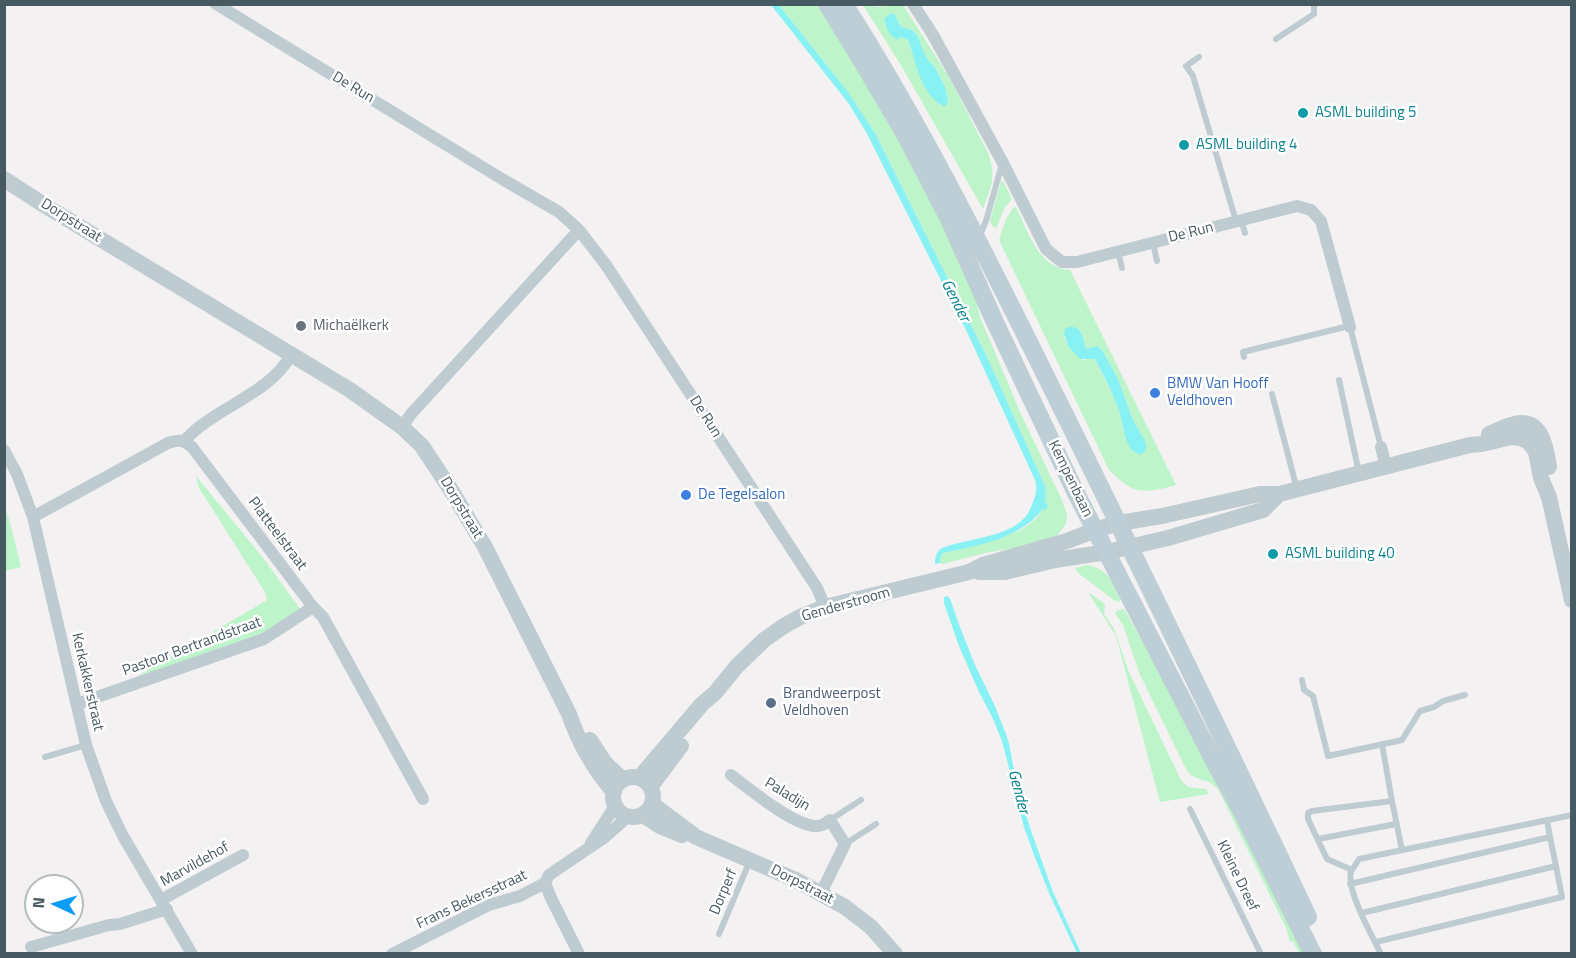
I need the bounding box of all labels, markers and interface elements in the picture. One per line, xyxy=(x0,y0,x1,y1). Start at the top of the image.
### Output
street label: De Run xyxy=(329,69,377,107)
place label: ASML building 5 xyxy=(1315,104,1416,122)
marker: ASML building 5 xyxy=(1296,106,1310,120)
place label: ASML building 4 xyxy=(1196,136,1297,154)
marker: ASML building 4 xyxy=(1177,138,1191,152)
street label: Dorpstraat xyxy=(37,195,105,247)
street label: De Run xyxy=(1167,219,1215,247)
water label: Gender xyxy=(936,277,974,325)
place label: Michaëlkerk xyxy=(313,317,389,335)
marker: Michaëlkerk xyxy=(294,319,308,333)
place label: BMW Van Hooff Veldhoven xyxy=(1167,375,1268,410)
marker: BMW Van Hooff Veldhoven xyxy=(1148,386,1162,400)
street label: De Run xyxy=(685,393,725,441)
street label: Kempenbaan xyxy=(1044,438,1096,520)
street label: Dorpstraat xyxy=(436,474,486,542)
place label: De Tegelsalon xyxy=(698,486,785,504)
marker: De Tegelsalon xyxy=(679,488,693,502)
street label: Platteelstraat xyxy=(244,494,310,574)
place label: ASML building 40 xyxy=(1285,545,1395,563)
marker: ASML building 40 xyxy=(1266,547,1280,561)
street label: Genderstroom xyxy=(800,584,892,626)
street label: Pastoor Bertrandstraat xyxy=(120,613,264,681)
street label: Kerkakkerstraat xyxy=(67,631,107,733)
place label: Brandweerpost Veldhoven xyxy=(783,685,881,720)
marker: Brandweerpost Veldhoven xyxy=(764,696,778,710)
water label: Gender xyxy=(1003,768,1033,816)
street label: Paladijn xyxy=(761,774,813,816)
street label: Kleine Dreef xyxy=(1212,838,1262,914)
street label: Marvildehof xyxy=(158,839,232,891)
street label: Dorpstraat xyxy=(767,861,837,909)
street label: Dorperf xyxy=(706,866,742,918)
street label: Frans Bekersstraat xyxy=(414,867,530,933)
north arrow xyxy=(24,874,84,934)
text: N xyxy=(26,897,50,909)

